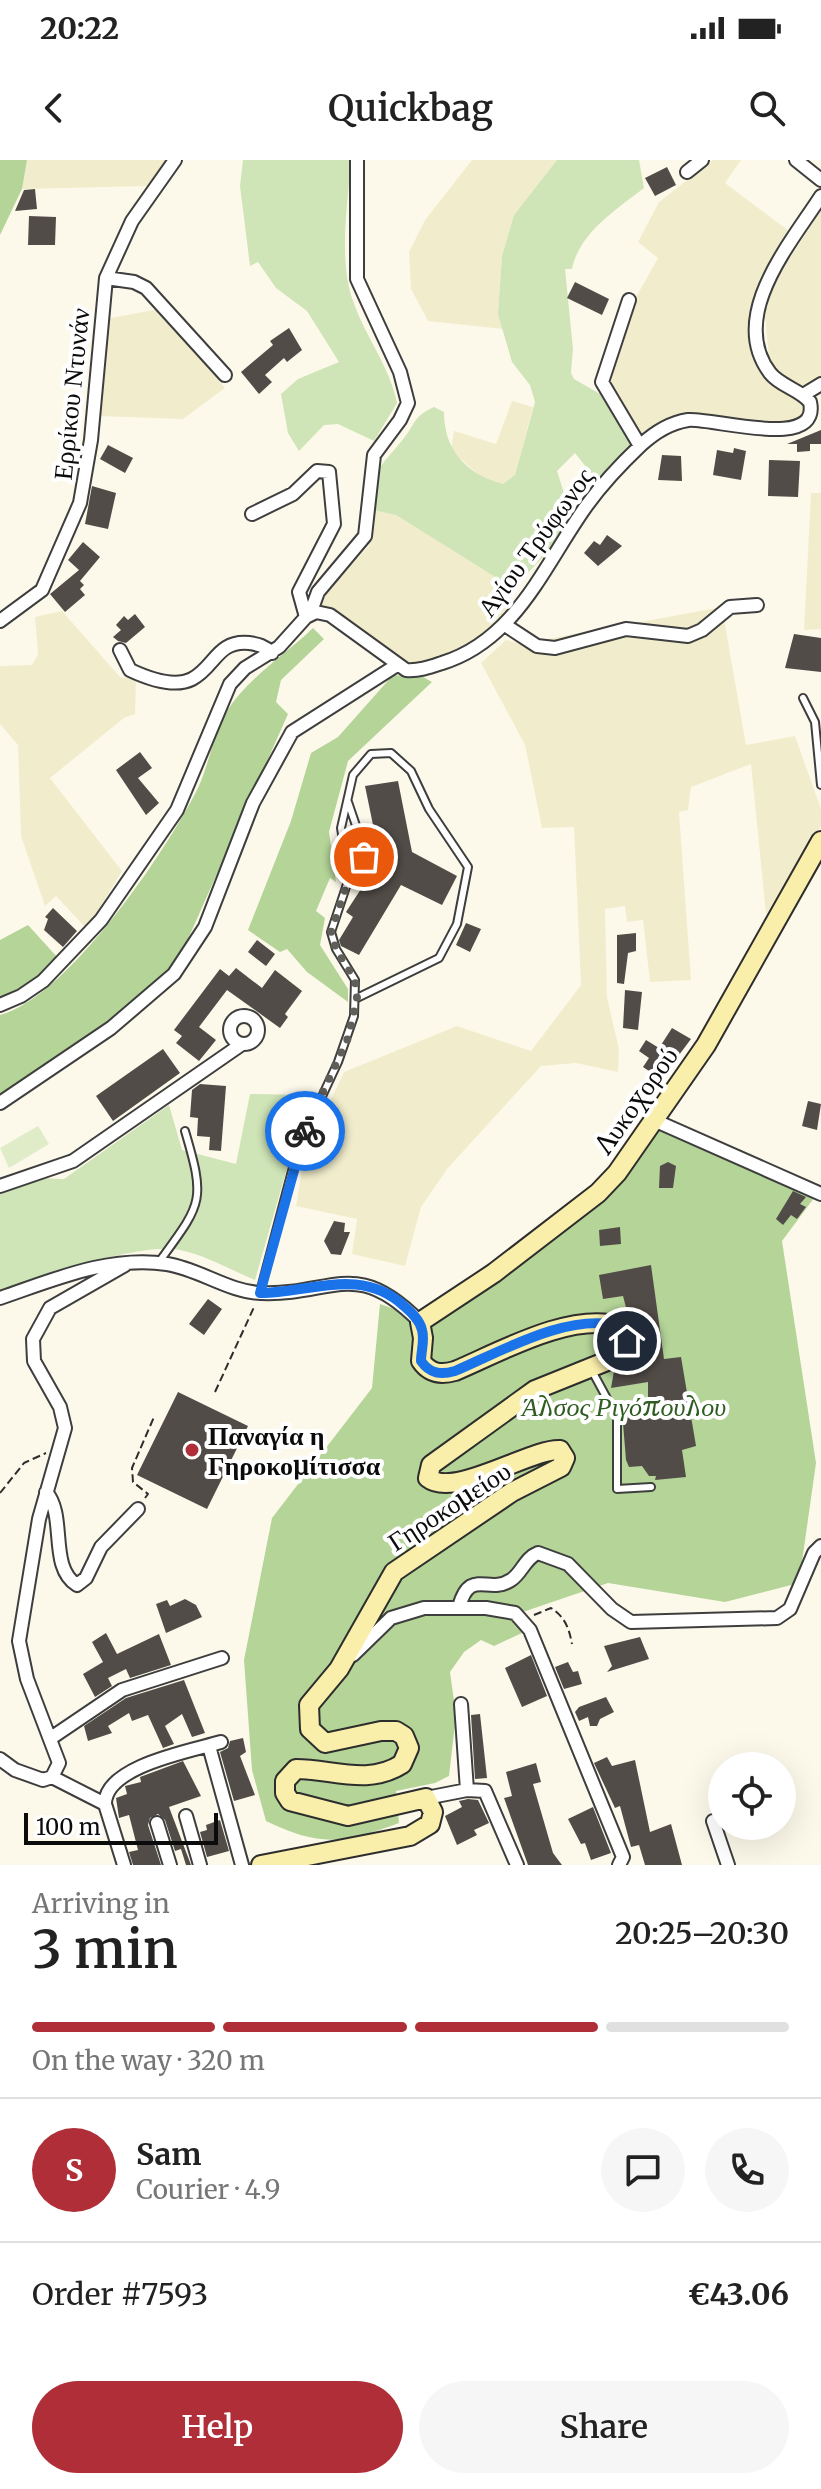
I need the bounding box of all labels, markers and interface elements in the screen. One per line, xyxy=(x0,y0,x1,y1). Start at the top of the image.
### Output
text: 20:22 xyxy=(40,9,119,47)
icon: back xyxy=(32,86,76,130)
text: Quickbag xyxy=(328,86,493,131)
icon: search xyxy=(745,86,789,130)
street label: Ερρίκου Ντυνάν xyxy=(46,306,96,482)
street label: Αγίου Τρύφωνος xyxy=(470,460,601,623)
pin xyxy=(330,823,398,891)
icon: bag xyxy=(342,835,386,879)
street label: Λυκοχορού xyxy=(587,1040,685,1161)
courier xyxy=(265,1091,345,1171)
icon: bike xyxy=(283,1109,327,1153)
pin xyxy=(593,1307,661,1375)
icon: home xyxy=(605,1319,649,1363)
park label: Άλσος Ριγόπουλου xyxy=(520,1390,726,1423)
place label: Παναγία η Γηροκομίτισσα xyxy=(208,1419,381,1482)
marker: Παναγία η Γηροκομίτισσα xyxy=(183,1441,201,1459)
street label: Γηροκομείου xyxy=(381,1454,517,1558)
map controls xyxy=(708,1752,796,1840)
button: locate xyxy=(708,1752,796,1840)
scale bar xyxy=(24,1809,218,1845)
text: 100 m xyxy=(36,1813,101,1841)
text: Arriving in xyxy=(32,1887,170,1920)
text: 20:25–20:30 xyxy=(615,1914,789,1952)
text: 3 min xyxy=(32,1917,178,1982)
text: On the way · 320 m xyxy=(32,2044,265,2077)
button: chat xyxy=(601,2128,685,2212)
button: phone xyxy=(705,2128,789,2212)
text: Sam xyxy=(136,2135,201,2173)
text: S xyxy=(65,2151,83,2189)
text: Courier · 4.9 xyxy=(136,2173,280,2206)
text: Order #7593 xyxy=(32,2275,208,2313)
text: €43.06 xyxy=(688,2275,789,2313)
button: Help xyxy=(32,2381,403,2473)
button: Share xyxy=(419,2381,789,2473)

